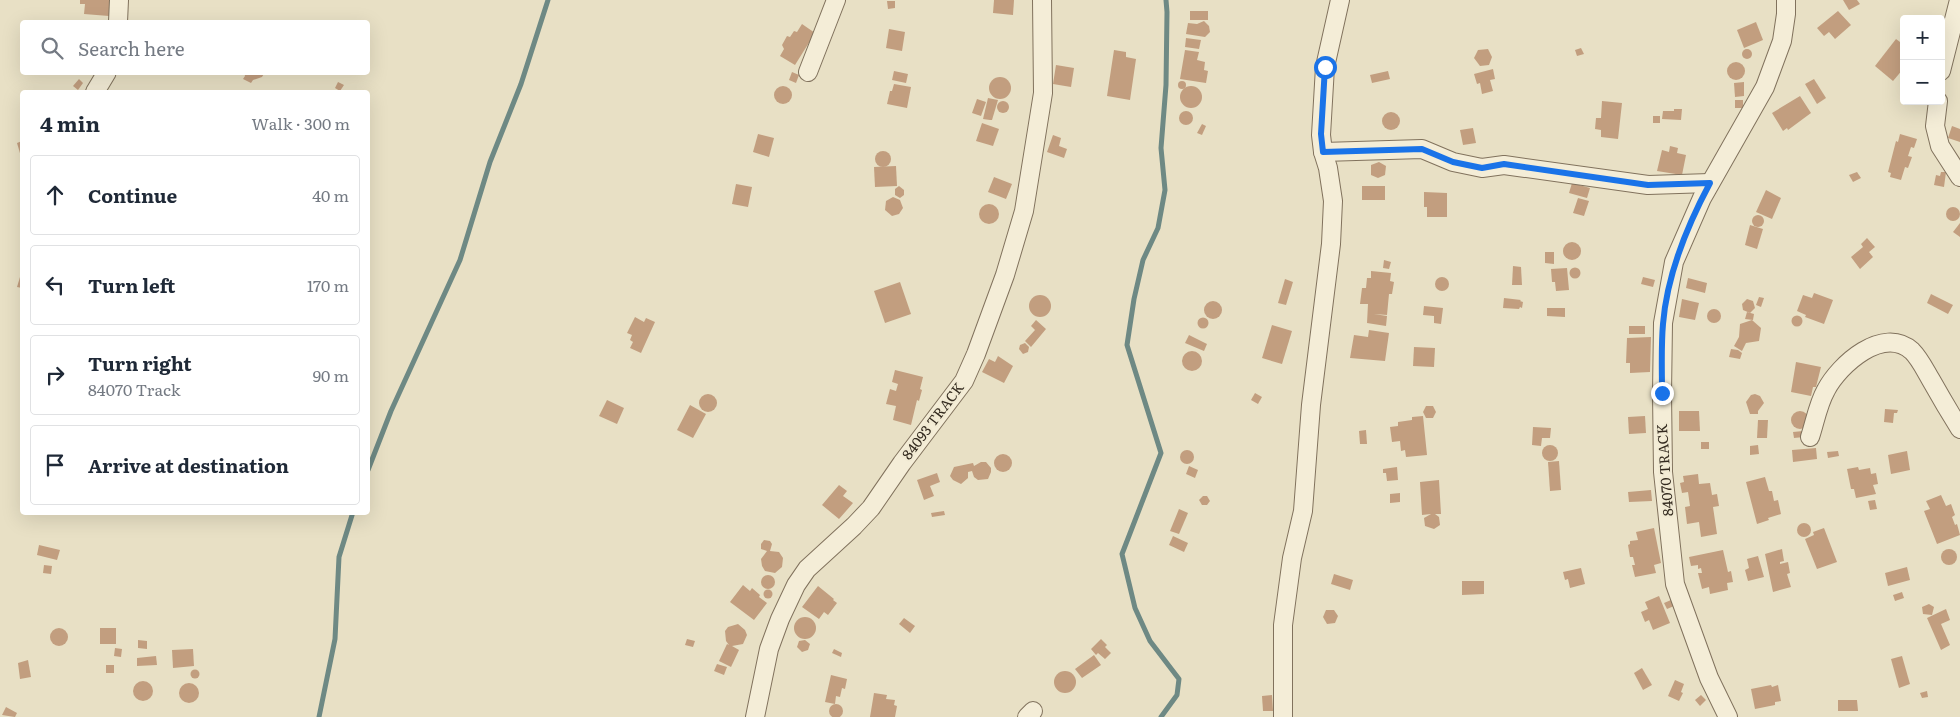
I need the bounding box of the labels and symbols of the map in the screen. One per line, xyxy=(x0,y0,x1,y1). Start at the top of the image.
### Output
route start xyxy=(1314,56,1337,79)
street label: 84093 TRACK xyxy=(897,377,968,463)
route end xyxy=(1651,382,1674,405)
street label: 84070 TRACK xyxy=(1651,423,1677,517)

